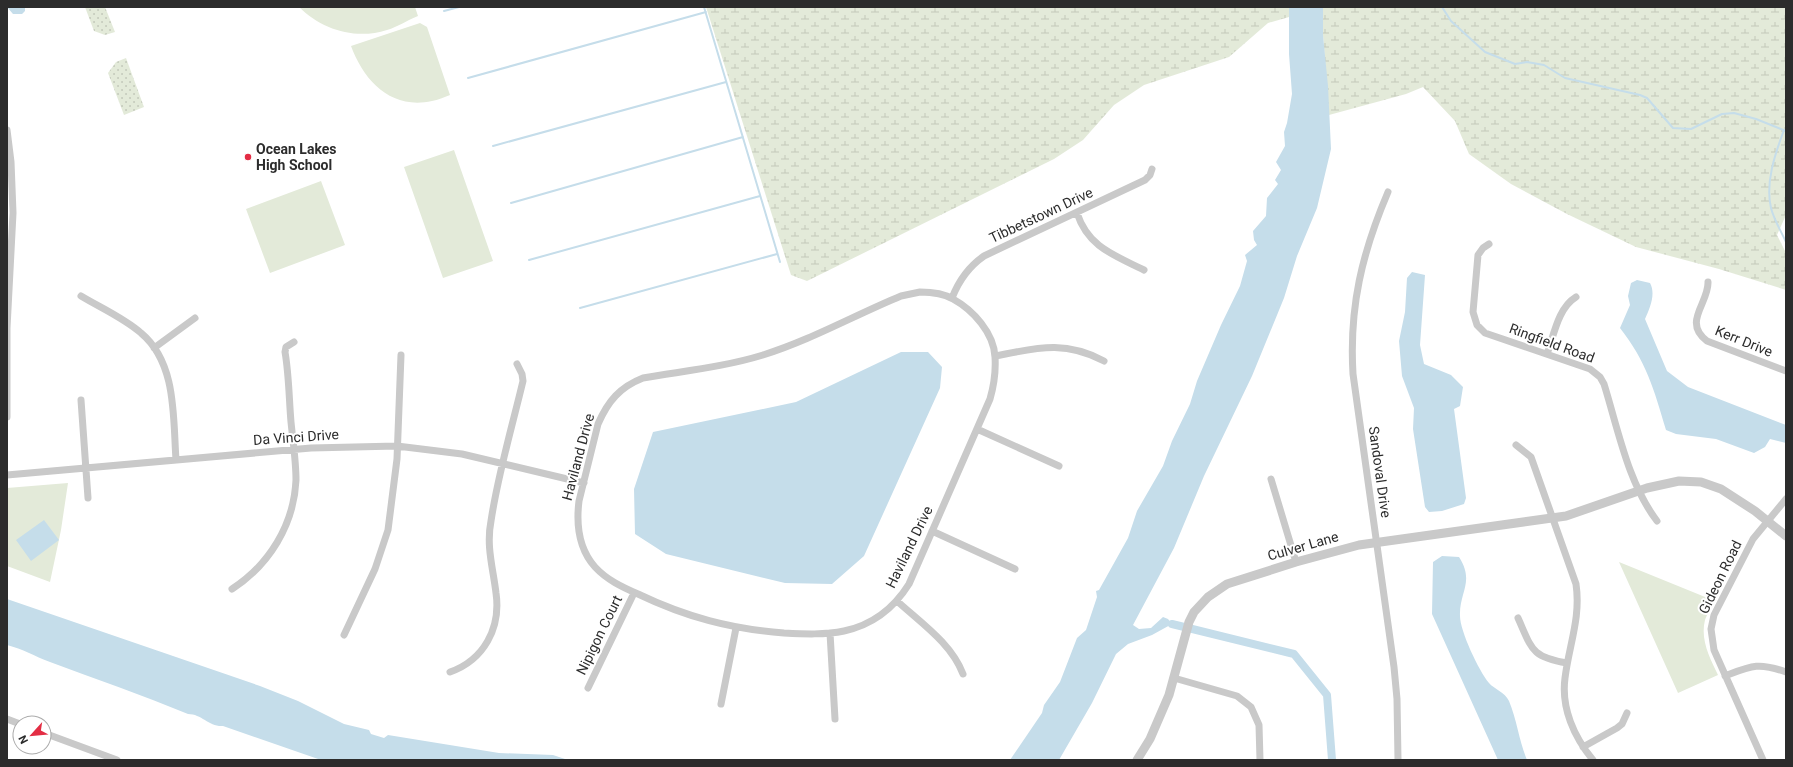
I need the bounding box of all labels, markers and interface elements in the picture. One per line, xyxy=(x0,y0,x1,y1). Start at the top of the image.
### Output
place label: Ocean Lakes High School xyxy=(256,141,337,173)
marker: Ocean Lakes High School xyxy=(243,152,253,162)
street label: Tibbetstown Drive xyxy=(987,184,1095,246)
street label: Ringfield Road xyxy=(1507,320,1597,366)
street label: Kerr Drive xyxy=(1713,322,1775,360)
street label: Haviland Drive xyxy=(559,412,597,502)
street label: Sandoval Drive xyxy=(1366,425,1394,519)
street label: Da Vinci Drive xyxy=(253,426,339,448)
street label: Haviland Drive xyxy=(882,503,936,591)
street label: Culver Lane xyxy=(1266,528,1340,564)
street label: Gideon Road xyxy=(1695,538,1745,616)
street label: Nipigon Court xyxy=(573,592,625,677)
north arrow xyxy=(12,715,52,755)
text: N xyxy=(16,733,31,746)

